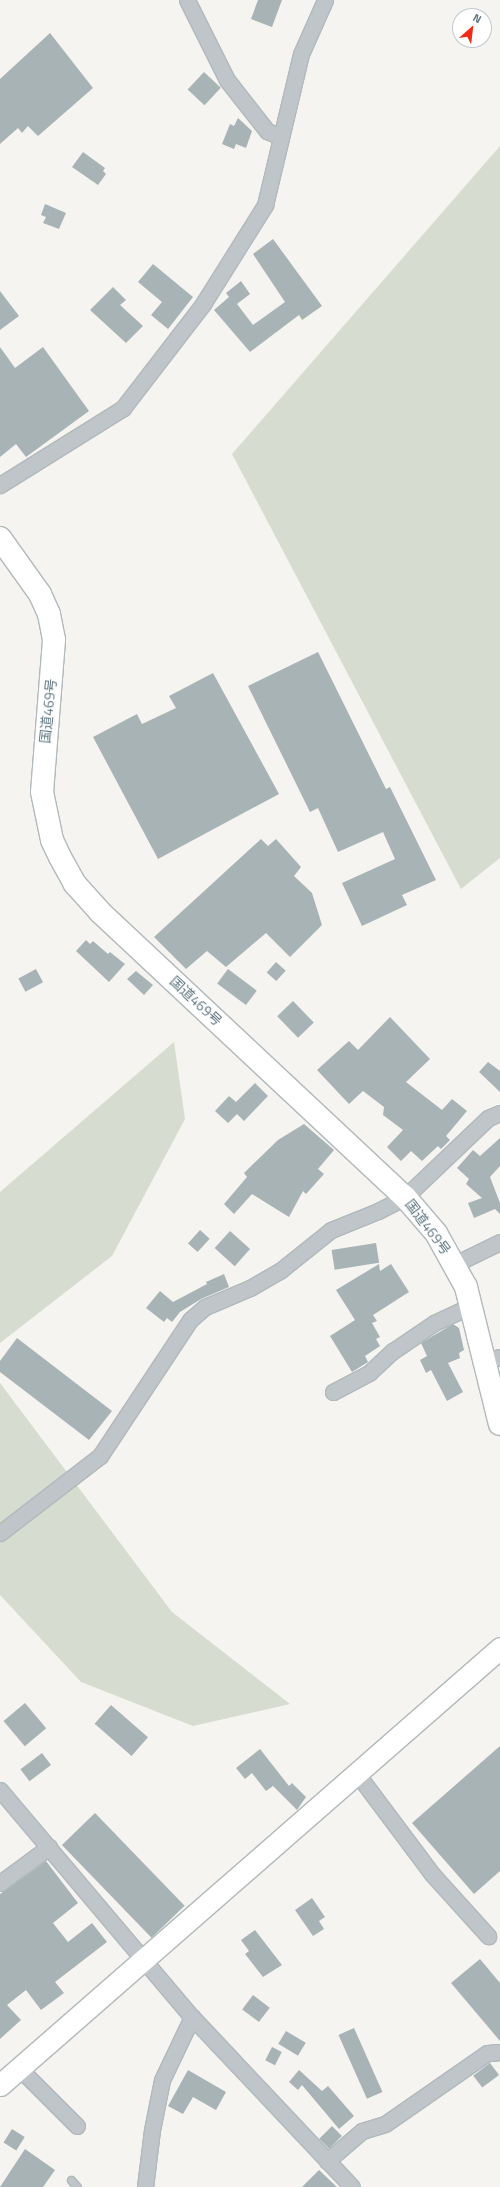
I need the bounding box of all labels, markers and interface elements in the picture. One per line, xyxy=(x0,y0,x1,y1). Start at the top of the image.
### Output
north arrow xyxy=(452,8,492,48)
text: N xyxy=(470,9,484,27)
street label: 国道469号 xyxy=(36,678,60,744)
street label: 国道469号 xyxy=(166,973,226,1029)
street label: 国道469号 xyxy=(402,1196,454,1258)

